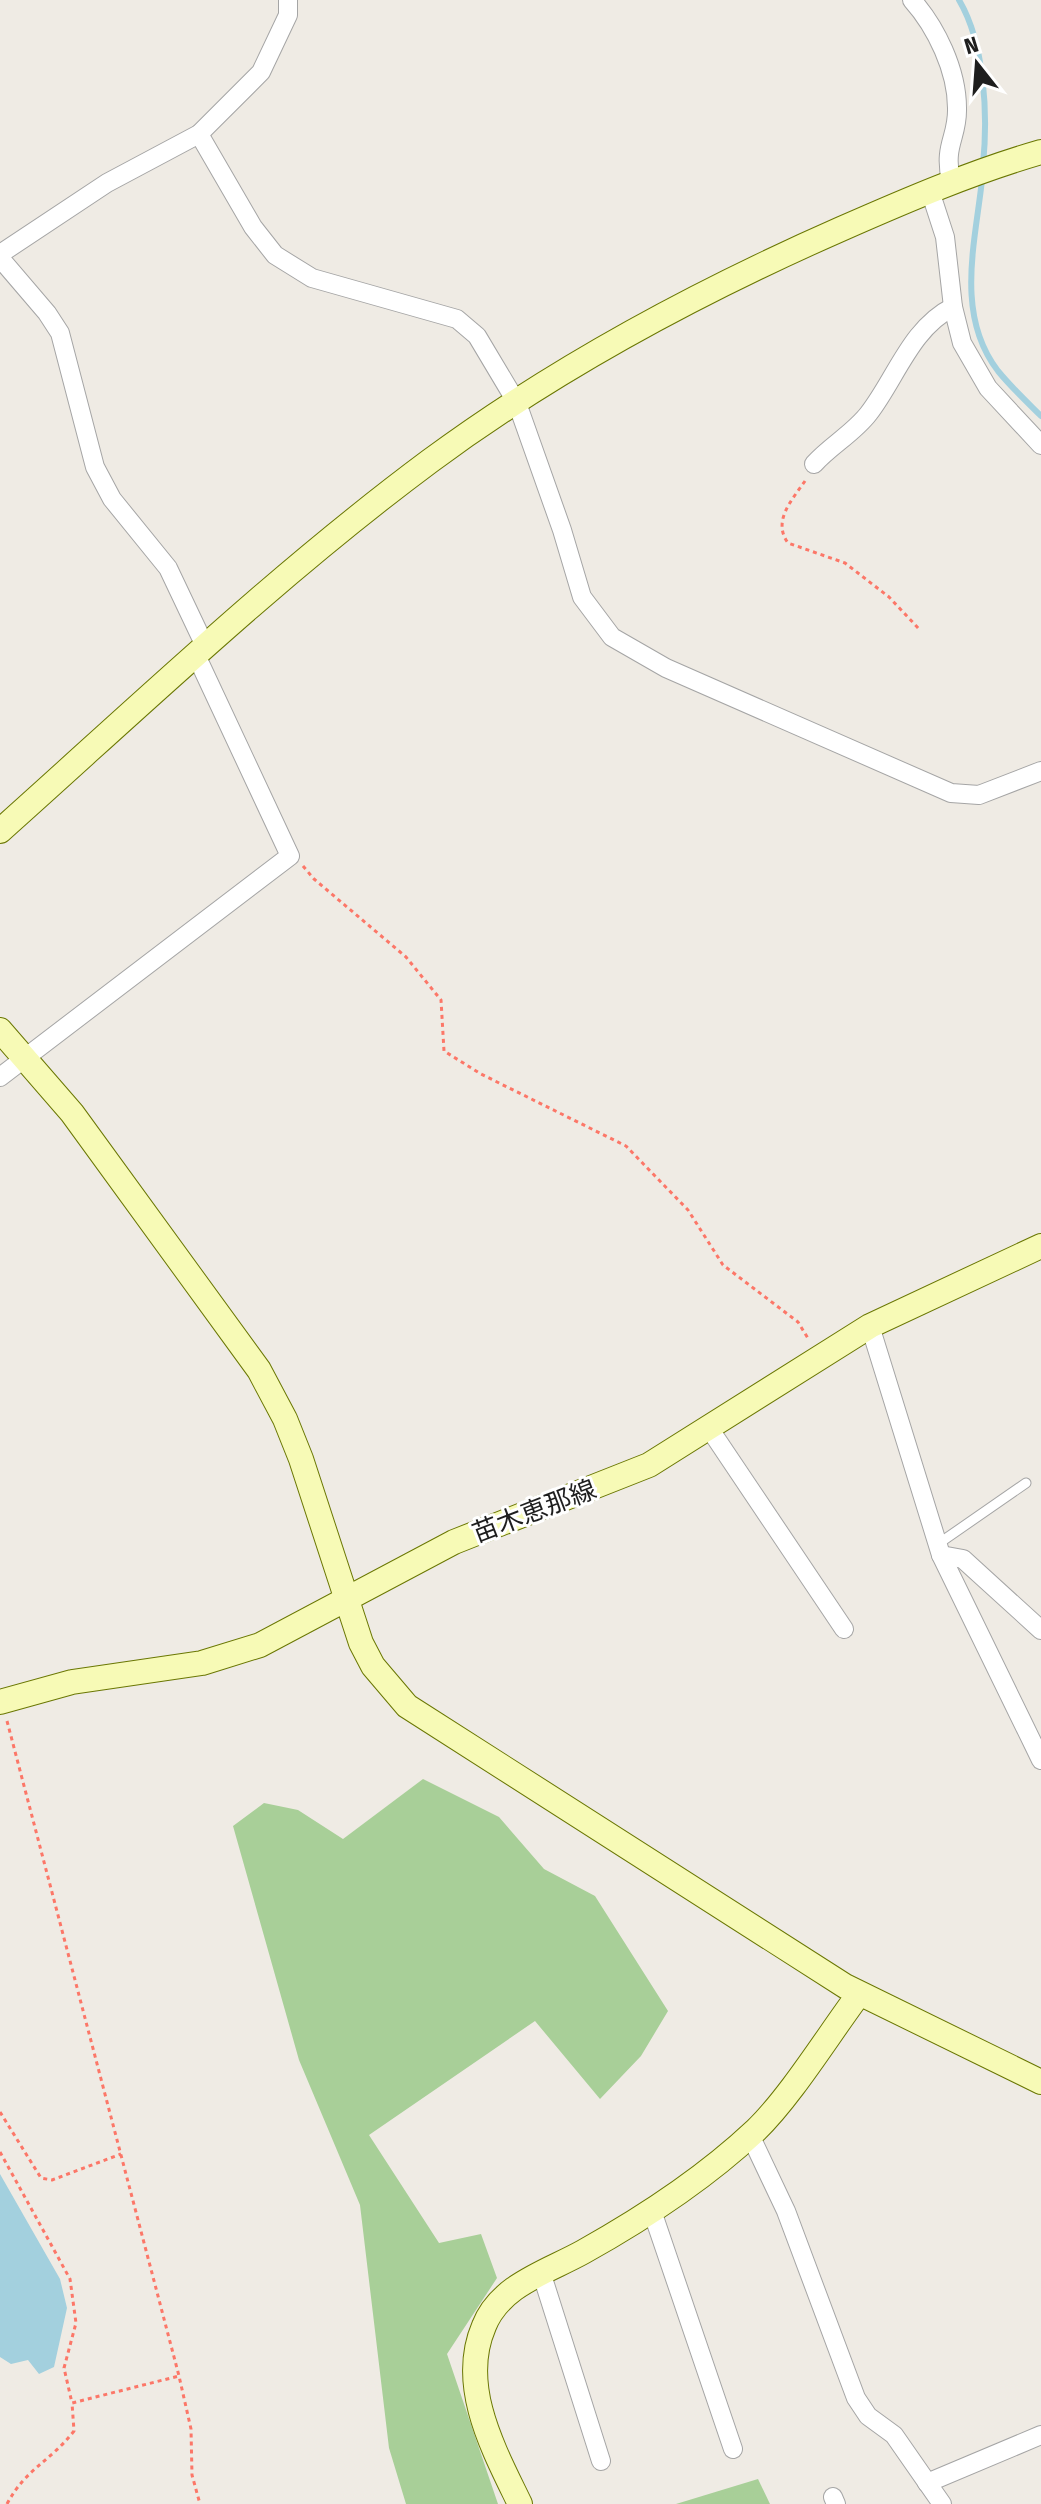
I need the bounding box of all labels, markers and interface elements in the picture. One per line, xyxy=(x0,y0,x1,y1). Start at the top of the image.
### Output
north arrow xyxy=(937,24,1017,104)
text: N xyxy=(961,31,982,60)
street label: 苗木恵那線 xyxy=(468,1474,600,1549)

